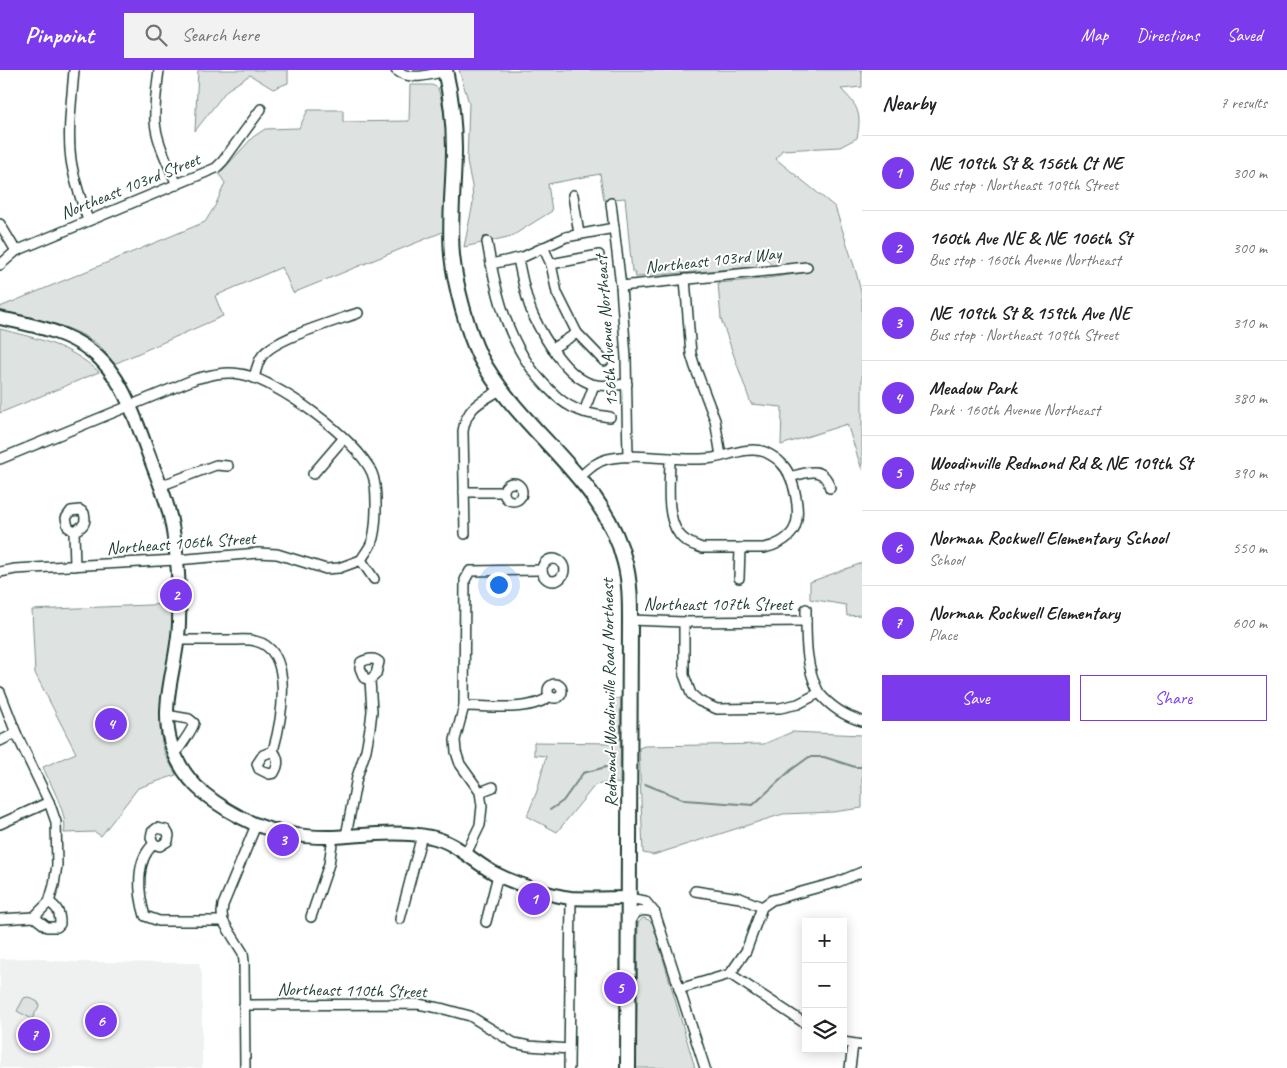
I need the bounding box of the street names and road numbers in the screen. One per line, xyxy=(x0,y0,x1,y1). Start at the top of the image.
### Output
street label: Northeast 103rd Street xyxy=(57,147,205,224)
street label: Northeast 103rd Way xyxy=(644,242,784,278)
street label: 156th Avenue Northeast xyxy=(590,251,622,408)
street label: Northeast 106th Street xyxy=(106,527,258,559)
street label: Redmond-Woodinville Road Northeast xyxy=(596,576,622,808)
street label: Northeast 107th Street xyxy=(643,593,795,615)
street label: Northeast 110th Street xyxy=(277,978,429,1002)

